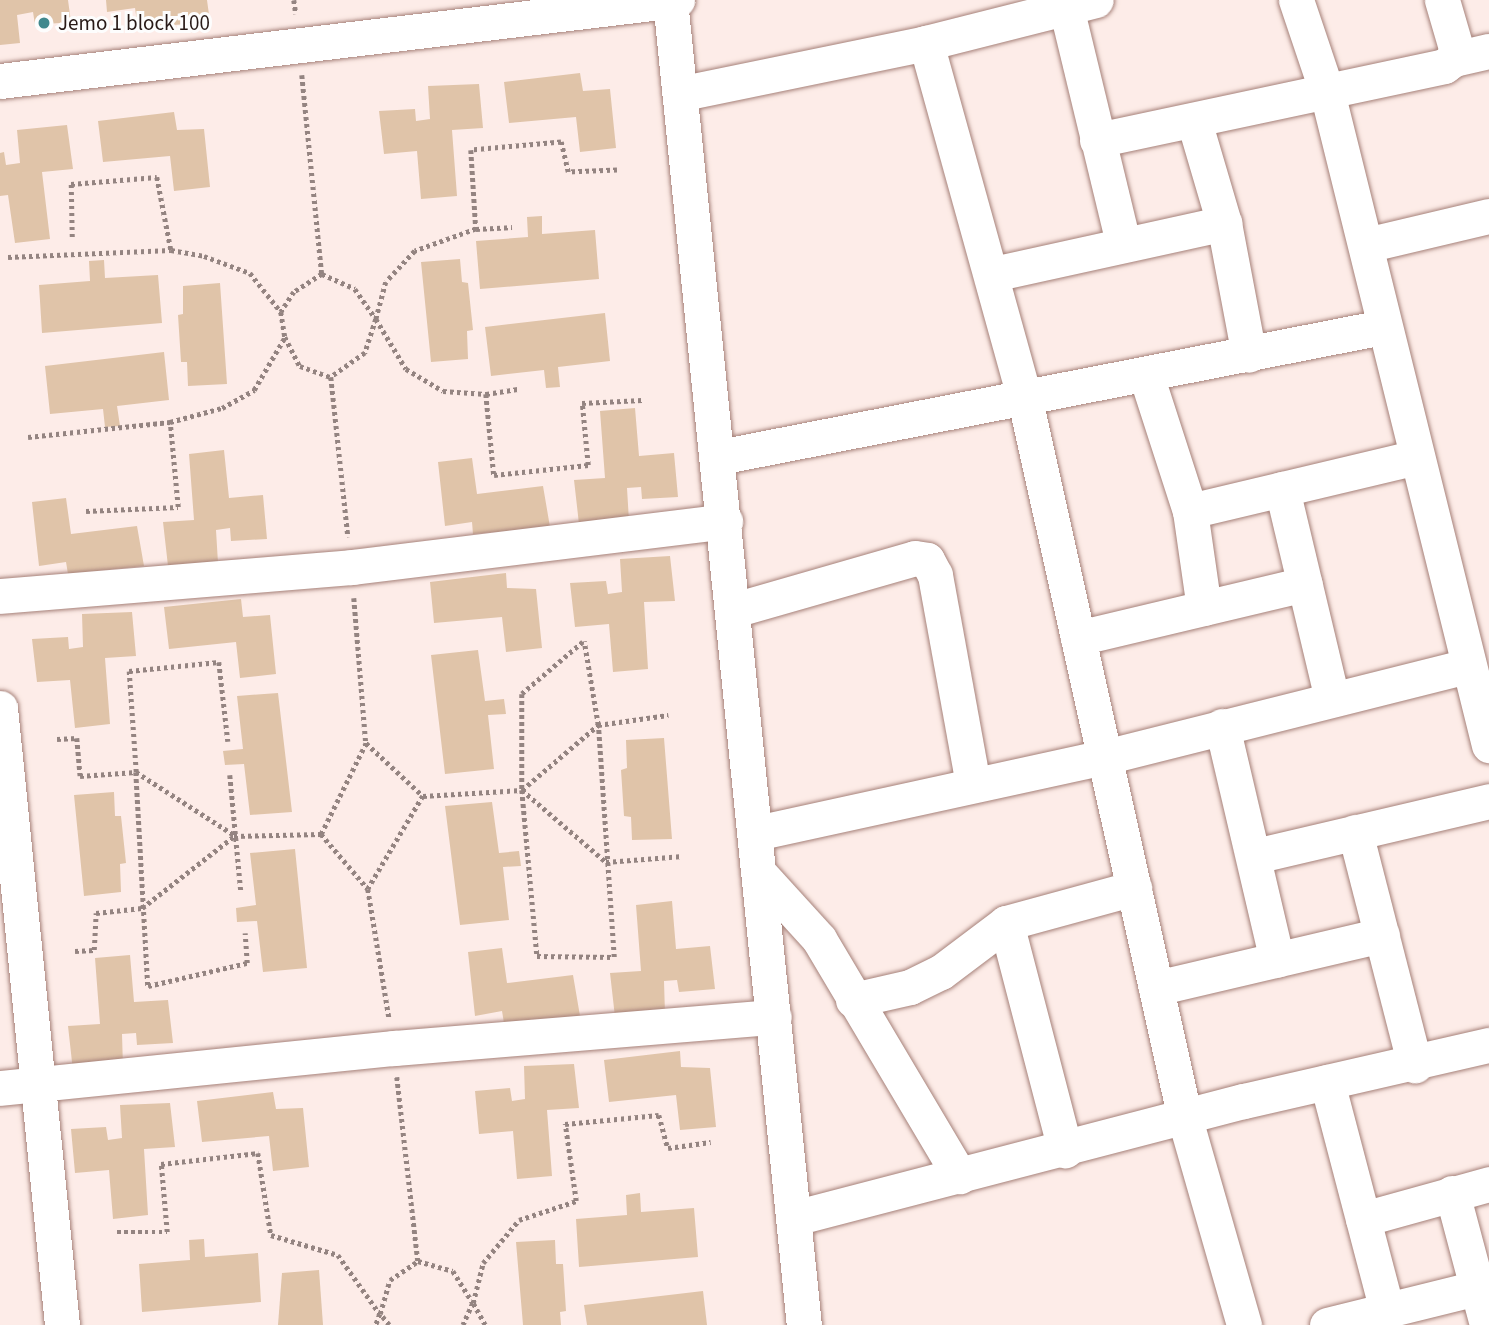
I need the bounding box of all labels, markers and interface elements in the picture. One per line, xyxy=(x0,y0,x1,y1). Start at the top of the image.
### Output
place label: Jemo 1 block 100 xyxy=(58,10,210,36)
marker: Jemo 1 block 100 xyxy=(36,15,52,31)

